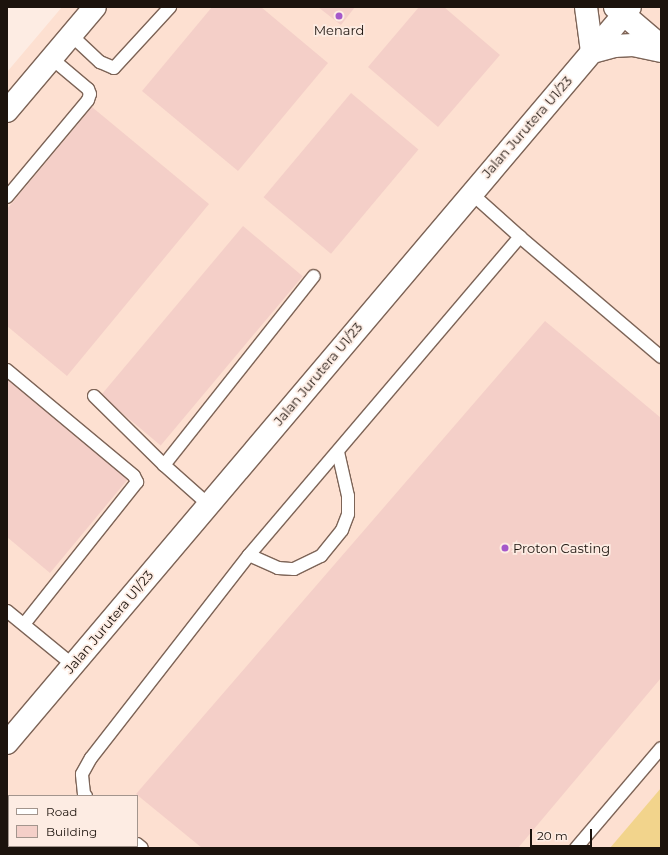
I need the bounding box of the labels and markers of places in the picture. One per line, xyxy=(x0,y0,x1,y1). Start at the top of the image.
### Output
marker: Menard xyxy=(334,11,344,21)
place label: Menard xyxy=(314,22,364,38)
place label: Proton Casting xyxy=(513,540,610,556)
marker: Proton Casting xyxy=(500,543,510,553)

